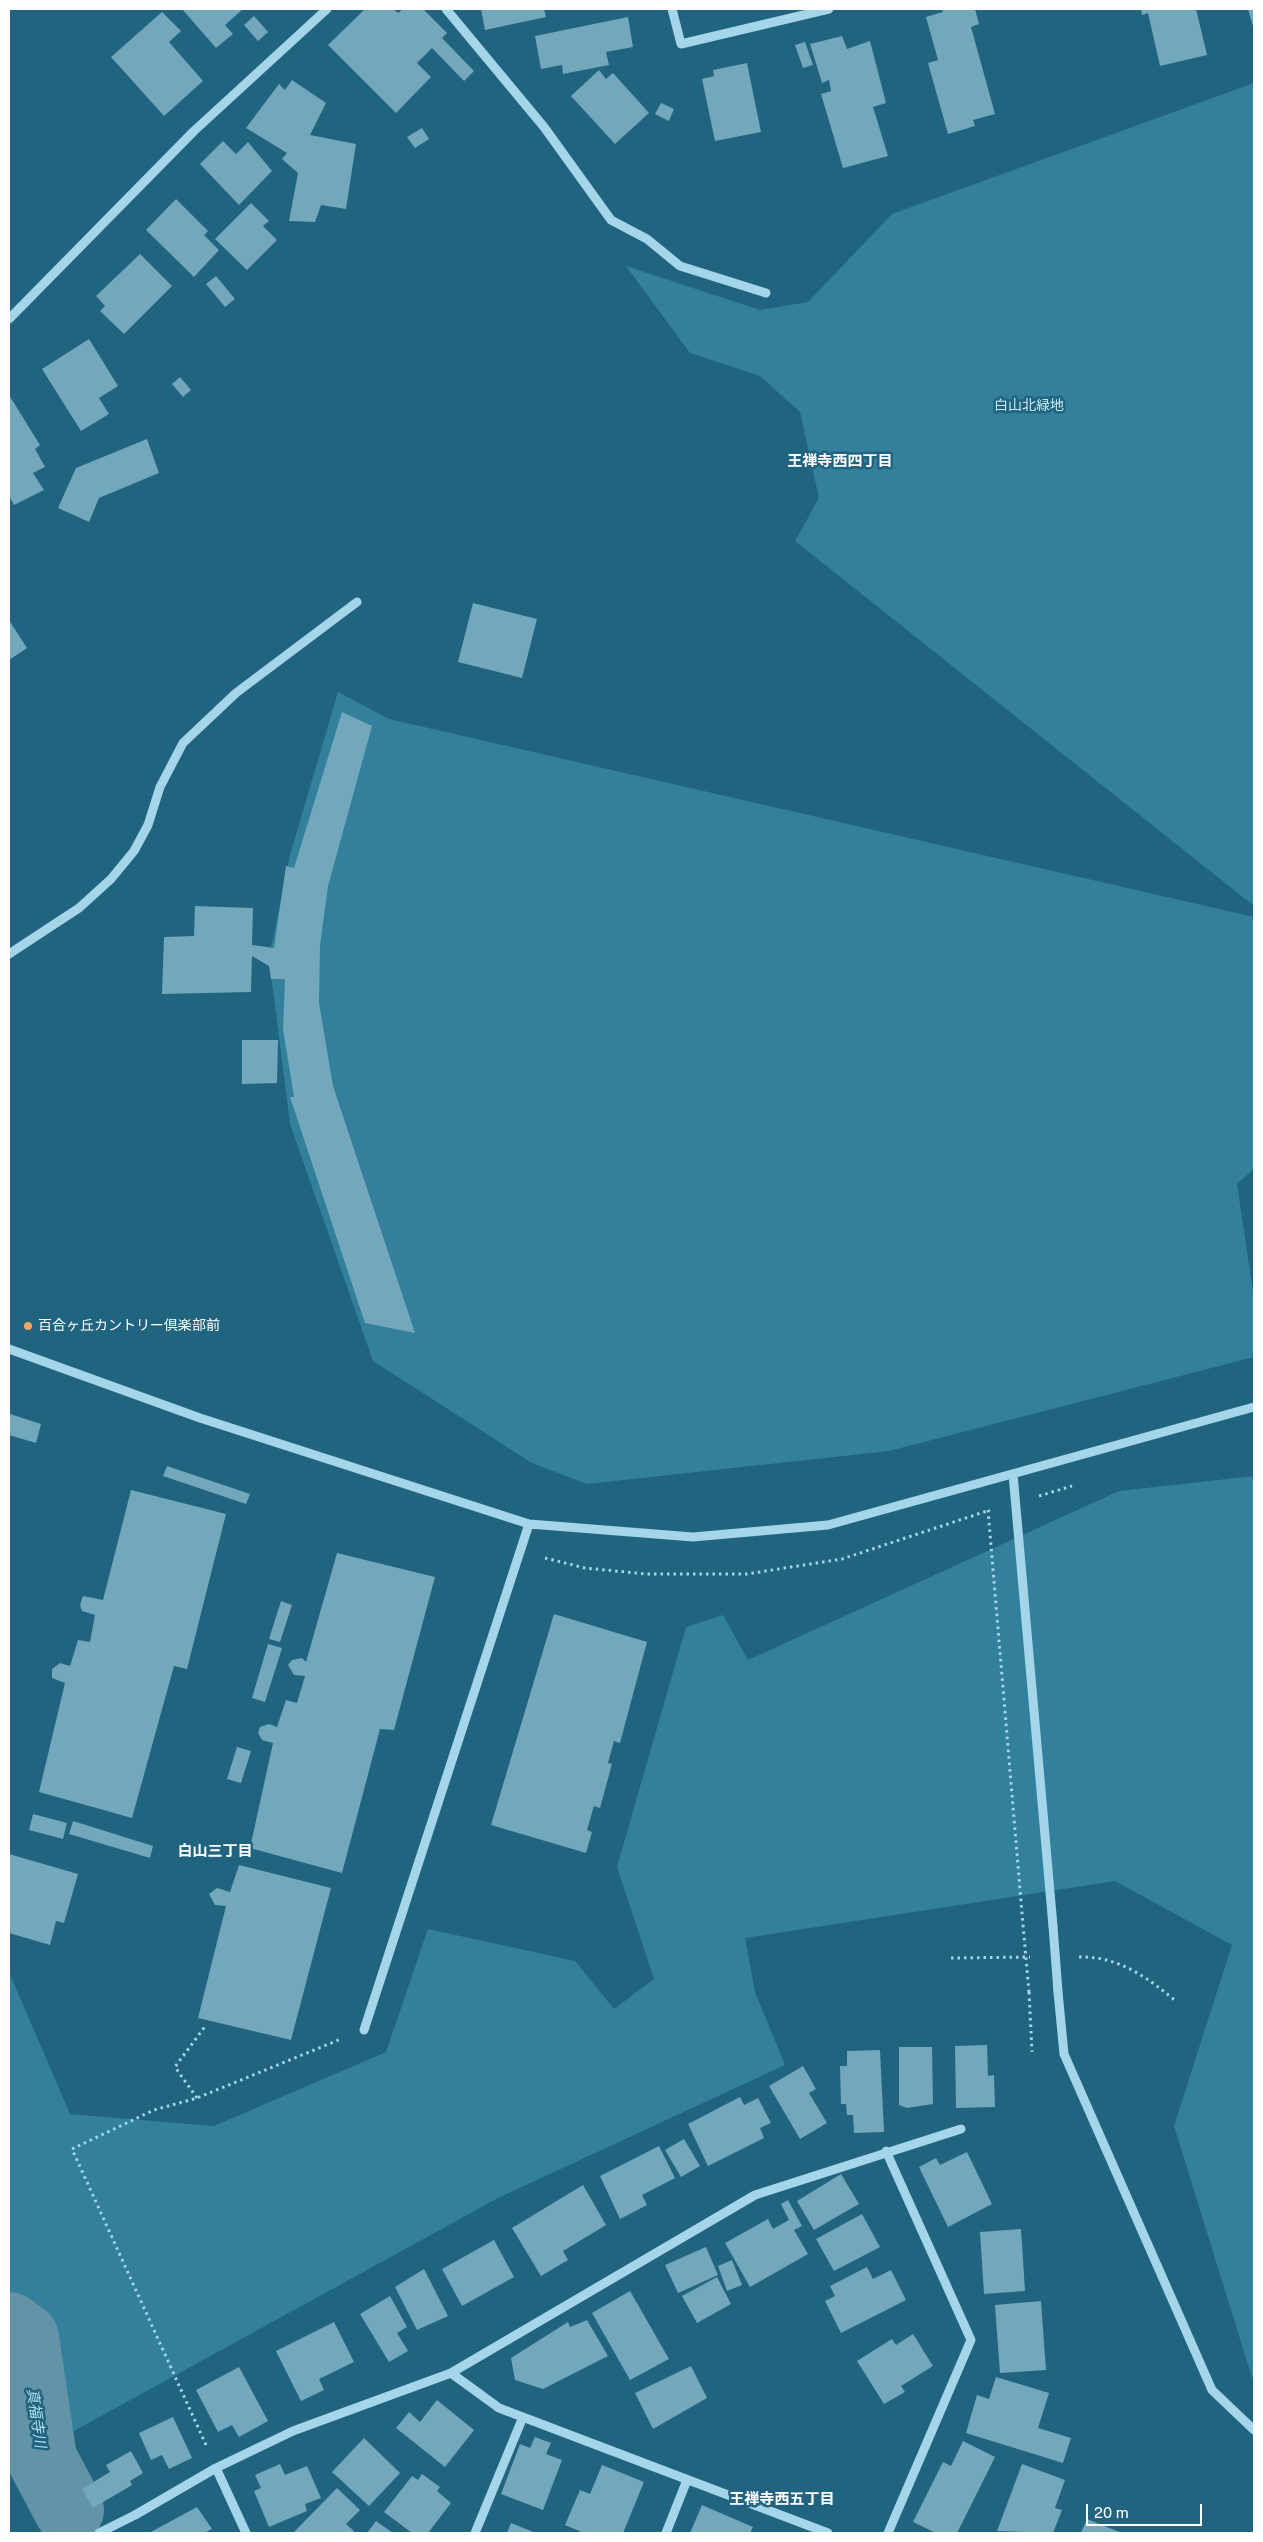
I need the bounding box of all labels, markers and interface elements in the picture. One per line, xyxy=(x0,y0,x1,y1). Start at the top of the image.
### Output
park label: 白山北緑地 xyxy=(994,398,1064,414)
district label: 王禅寺西四丁目 xyxy=(788,452,892,470)
place label: 百合ヶ丘カントリー倶楽部前 xyxy=(38,1318,220,1334)
marker: 百合ヶ丘カントリー倶楽部前 xyxy=(22,1320,34,1332)
district label: 白山三丁目 xyxy=(178,1842,252,1860)
water label: 真福寺川 xyxy=(23,2387,49,2449)
district label: 王禅寺西五丁目 xyxy=(730,2490,834,2508)
scale bar xyxy=(1088,2494,1204,2526)
text: 20 m xyxy=(1094,2504,1129,2521)

